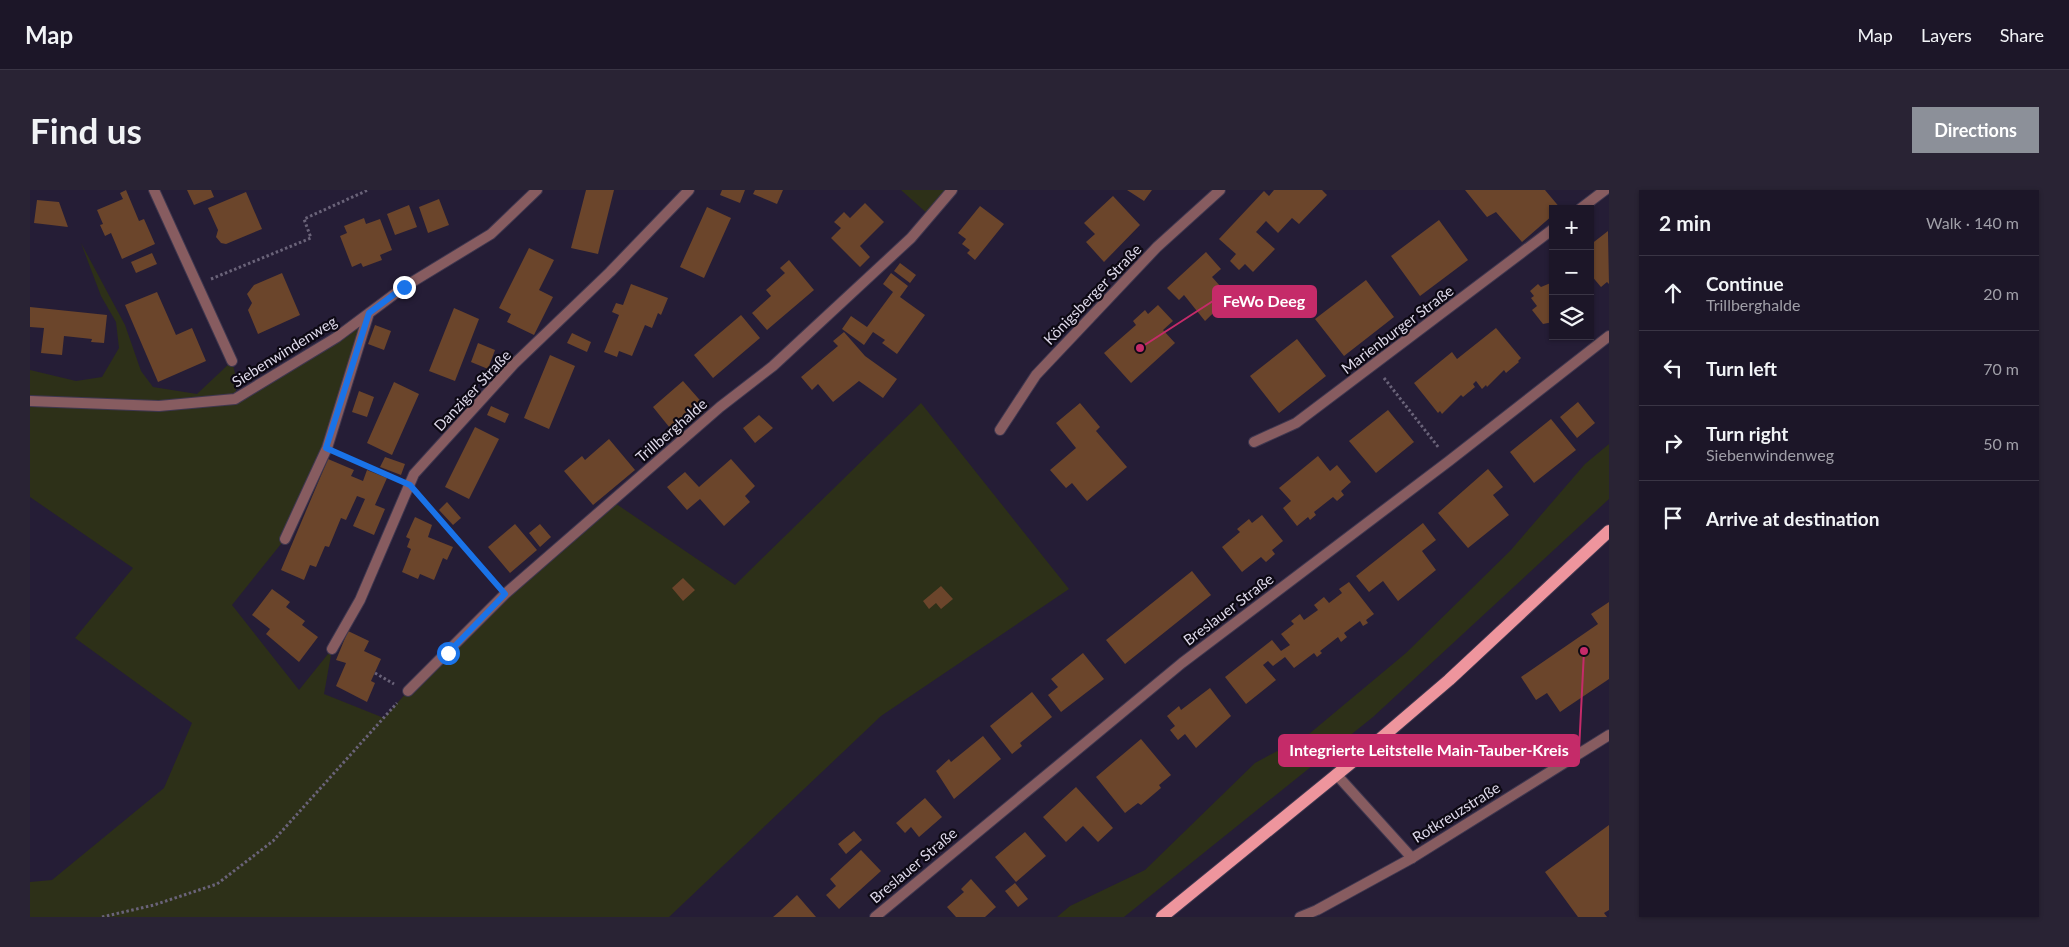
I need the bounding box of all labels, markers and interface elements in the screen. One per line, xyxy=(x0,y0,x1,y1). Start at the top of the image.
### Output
text: Map xyxy=(25,20,73,49)
text: Map xyxy=(1857,24,1893,46)
text: Layers xyxy=(1921,24,1972,46)
text: Share xyxy=(2000,24,2044,46)
button: Directions xyxy=(1912,107,2039,153)
text: Find us xyxy=(30,109,142,151)
map controls xyxy=(1549,205,1594,340)
button: + xyxy=(1549,205,1594,250)
text: 2 min xyxy=(1659,210,1711,235)
text: Walk · 140 m xyxy=(1926,213,2019,232)
street label: Königsberger Straße xyxy=(1039,240,1145,348)
button: − xyxy=(1549,250,1594,295)
text: Continue xyxy=(1706,272,1784,295)
route end xyxy=(393,276,416,299)
icon: ahead xyxy=(1659,279,1687,307)
street label: Marienburger Straße xyxy=(1337,281,1457,377)
text: 20 m xyxy=(1983,284,2019,303)
callout: FeWo Deeg xyxy=(1213,286,1316,317)
text: FeWo Deeg xyxy=(1223,291,1306,310)
button: layers xyxy=(1549,295,1594,340)
text: Trillberghalde xyxy=(1706,295,1800,314)
street label: Siebenwindenweg xyxy=(228,311,340,390)
street label: Danziger Straße xyxy=(430,346,514,434)
icon: left xyxy=(1659,354,1687,382)
text: Turn left xyxy=(1706,357,1777,380)
text: 70 m xyxy=(1983,359,2019,378)
street label: Trillberghalde xyxy=(632,394,710,466)
text: Turn right xyxy=(1706,422,1788,445)
icon: right xyxy=(1659,429,1687,457)
text: 50 m xyxy=(1983,434,2019,453)
text: Siebenwindenweg xyxy=(1706,445,1834,464)
icon: arrive xyxy=(1659,504,1687,532)
text: Arrive at destination xyxy=(1706,507,1879,530)
street label: Breslauer Straße xyxy=(1179,569,1277,649)
route start xyxy=(437,642,460,665)
callout: Integrierte Leitstelle Main-Tauber-Kreis xyxy=(1279,735,1579,766)
text: Integrierte Leitstelle Main-Tauber-Kreis xyxy=(1289,740,1569,759)
street label: Rotkreuzstraße xyxy=(1409,778,1503,846)
street label: Breslauer Straße xyxy=(866,823,960,907)

